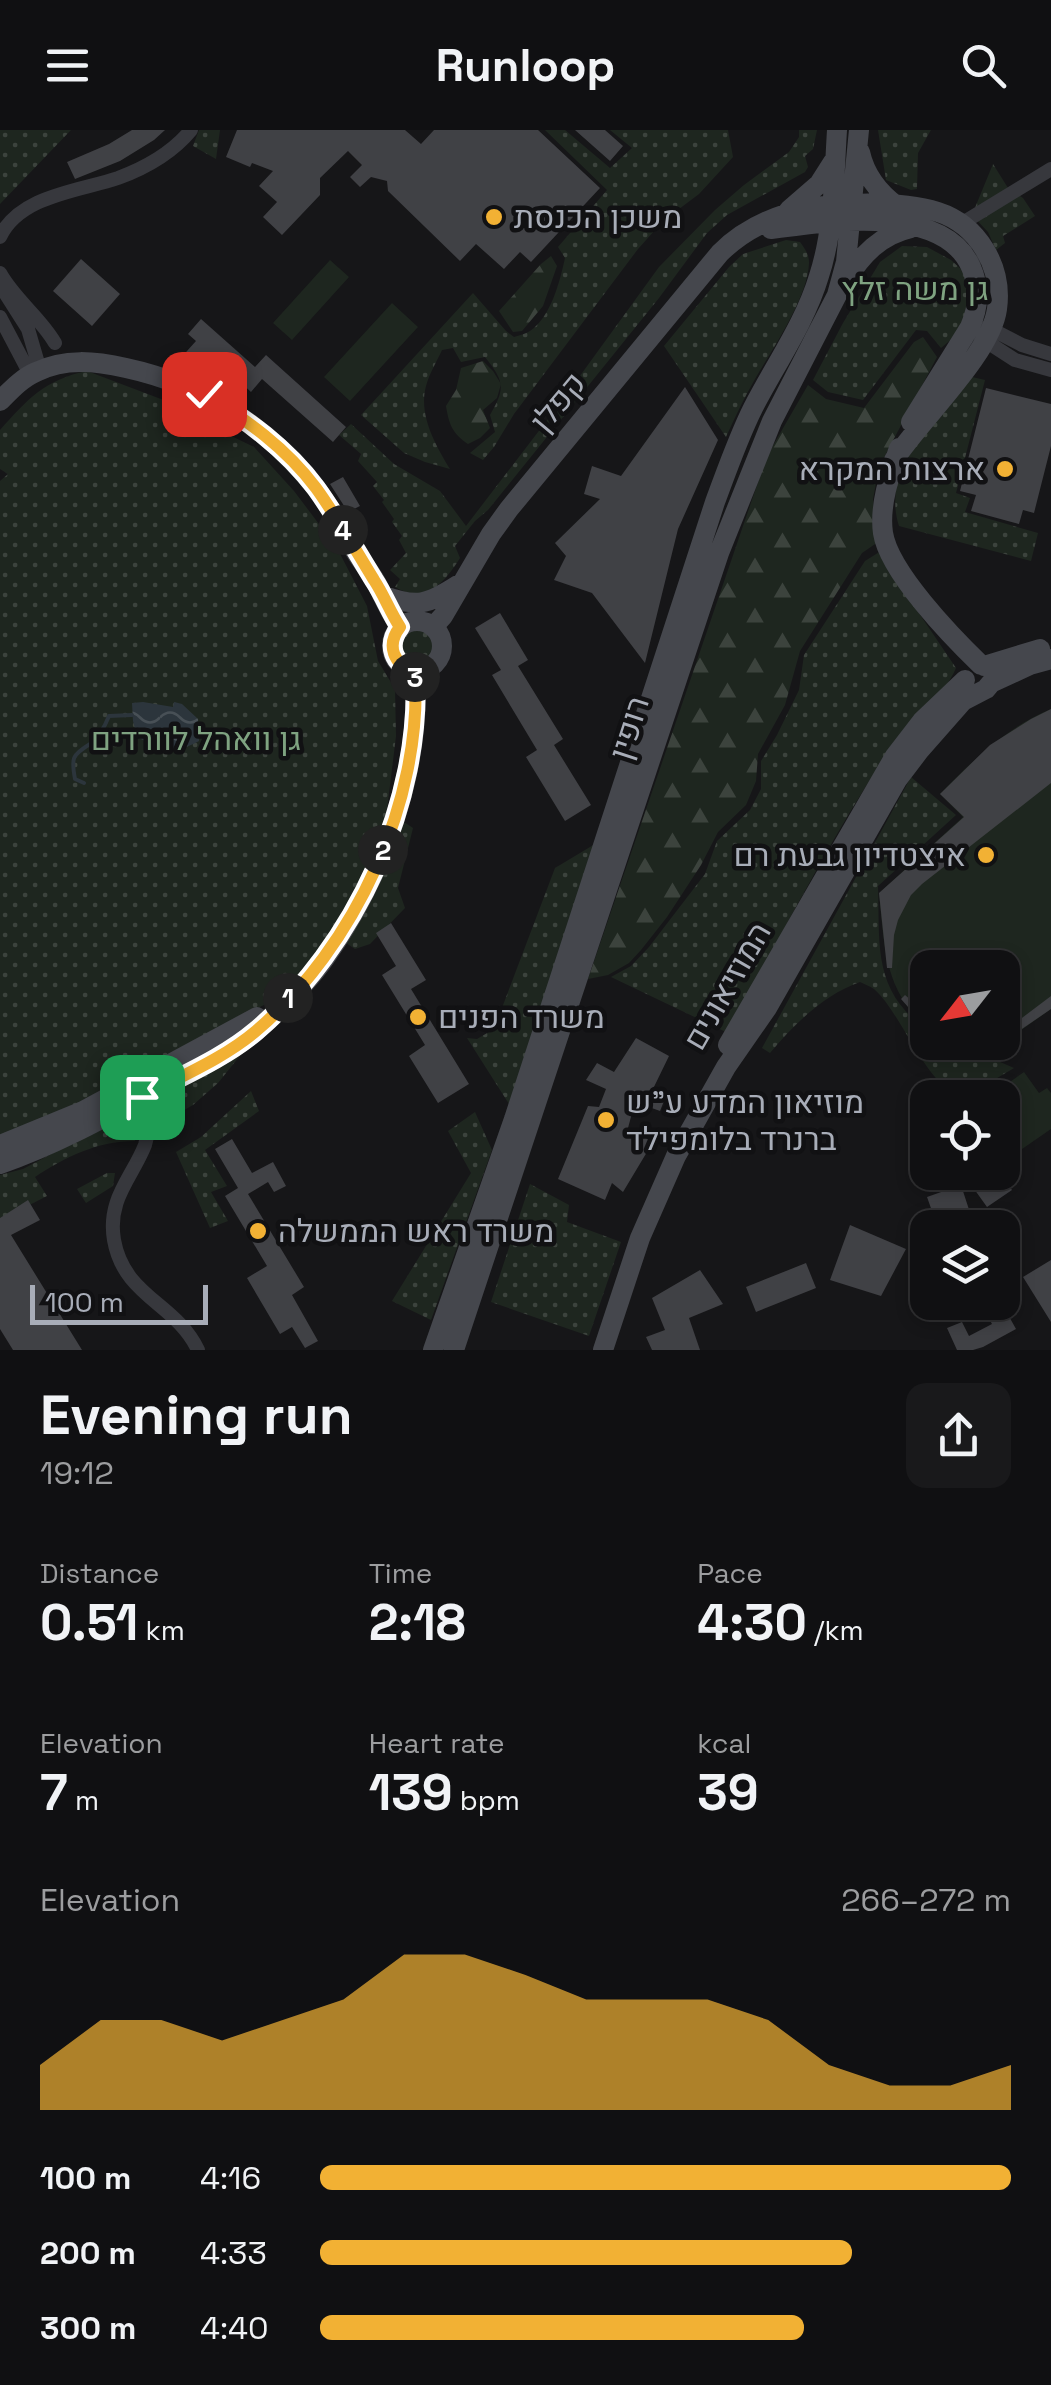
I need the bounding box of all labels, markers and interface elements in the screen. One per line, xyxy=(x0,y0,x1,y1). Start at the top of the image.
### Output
text: Runloop xyxy=(436,37,615,94)
icon: menu xyxy=(40,38,95,93)
icon: search xyxy=(956,38,1011,93)
place label: משכן הכנסת xyxy=(514,197,682,237)
marker: משכן הכנסת xyxy=(483,206,505,228)
park label: גן משה זלץ xyxy=(841,269,989,309)
pin xyxy=(162,352,247,437)
street label: קפלן xyxy=(522,364,594,440)
icon: check xyxy=(177,367,232,422)
place label: ארצות המקרא xyxy=(798,449,985,489)
marker: ארצות המקרא xyxy=(994,458,1016,480)
pin: 4 xyxy=(318,505,368,555)
text: 4 xyxy=(334,512,352,548)
pin: 3 xyxy=(390,652,440,702)
text: 3 xyxy=(406,659,424,695)
street label: רופין xyxy=(600,691,658,765)
park label: גן וואהל לוורדים xyxy=(91,719,301,759)
pin: 2 xyxy=(358,825,408,875)
text: 2 xyxy=(375,832,391,868)
place label: איצטדיון גבעת רם xyxy=(733,835,966,875)
marker: איצטדיון גבעת רם xyxy=(975,844,997,866)
street label: המוזיאונים xyxy=(674,915,780,1057)
north arrow xyxy=(910,950,1020,1060)
map controls xyxy=(910,950,1020,1320)
pin: 1 xyxy=(263,973,313,1023)
text: 1 xyxy=(282,980,294,1016)
place label: משרד הפנים xyxy=(438,997,605,1037)
marker: משרד הפנים xyxy=(407,1006,429,1028)
pin xyxy=(100,1055,185,1140)
icon: arrive xyxy=(115,1070,170,1125)
button: locate xyxy=(910,1080,1020,1190)
place label: מוזיאון המדע ע"ש ברנרד בלומפילד xyxy=(626,1082,864,1159)
marker: מוזיאון המדע ע"ש ברנרד בלומפילד xyxy=(595,1109,617,1131)
button: layers xyxy=(910,1210,1020,1320)
place label: משרד ראש הממשלה xyxy=(278,1211,554,1251)
marker: משרד ראש הממשלה xyxy=(247,1220,269,1242)
scale bar xyxy=(30,1280,208,1324)
text: 100 m xyxy=(45,1284,124,1320)
text: Evening run xyxy=(40,1380,353,1450)
button: share xyxy=(906,1383,1011,1488)
text: 19:12 xyxy=(40,1453,114,1493)
text: Distance xyxy=(40,1555,159,1591)
text: Time xyxy=(369,1555,432,1591)
text: Pace xyxy=(697,1555,763,1591)
text: 0.51 xyxy=(40,1591,138,1655)
text: 2:18 xyxy=(369,1591,466,1655)
text: 4:30 xyxy=(697,1591,807,1655)
text: km xyxy=(138,1612,185,1648)
text: /km xyxy=(807,1612,864,1648)
text: Elevation xyxy=(40,1725,163,1761)
text: Heart rate xyxy=(369,1725,505,1761)
text: kcal xyxy=(697,1725,751,1761)
text: 7 xyxy=(40,1761,68,1825)
text: 139 xyxy=(369,1761,453,1825)
text: 39 xyxy=(697,1761,759,1825)
text: m xyxy=(68,1782,99,1818)
text: bpm xyxy=(453,1782,520,1818)
text: Elevation xyxy=(40,1880,180,1920)
text: 266–272 m xyxy=(841,1880,1011,1920)
text: 100 m xyxy=(40,2158,131,2198)
text: 4:16 xyxy=(200,2158,261,2198)
text: 200 m xyxy=(40,2233,136,2273)
text: 4:33 xyxy=(200,2233,267,2273)
text: 300 m xyxy=(40,2308,136,2348)
text: 4:40 xyxy=(200,2308,269,2348)

